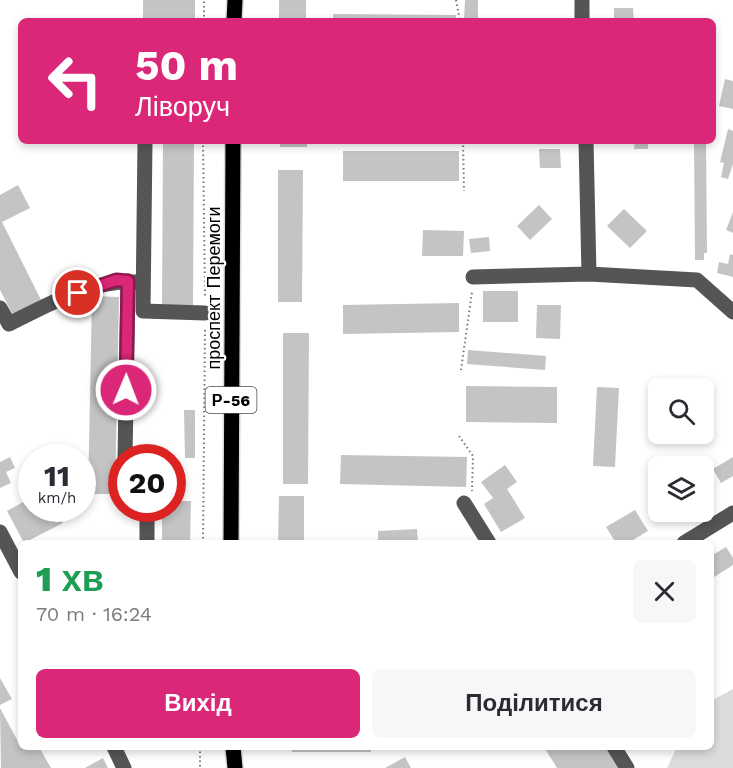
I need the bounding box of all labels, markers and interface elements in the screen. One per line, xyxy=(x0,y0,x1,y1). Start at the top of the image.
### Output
text: 50 m xyxy=(135,41,238,90)
icon: left xyxy=(36,42,114,120)
text: Ліворуч xyxy=(135,91,230,123)
street label: проспект Перемоги xyxy=(203,207,224,369)
pin xyxy=(52,267,103,318)
icon: arrive xyxy=(61,276,94,309)
position arrow xyxy=(94,358,158,422)
map controls xyxy=(648,378,714,522)
button: search xyxy=(648,378,714,444)
road number: Р-56 xyxy=(206,387,256,413)
speed limit sign: 20 xyxy=(108,444,186,522)
button: layers xyxy=(648,456,714,522)
text: 11 xyxy=(44,458,70,493)
text: km/h xyxy=(38,489,76,507)
text: 1 хв xyxy=(36,558,104,600)
button: close xyxy=(633,560,696,623)
text: 70 m · 16:24 xyxy=(36,602,152,626)
button: Вихід xyxy=(36,669,360,738)
button: Поділитися xyxy=(372,669,696,738)

